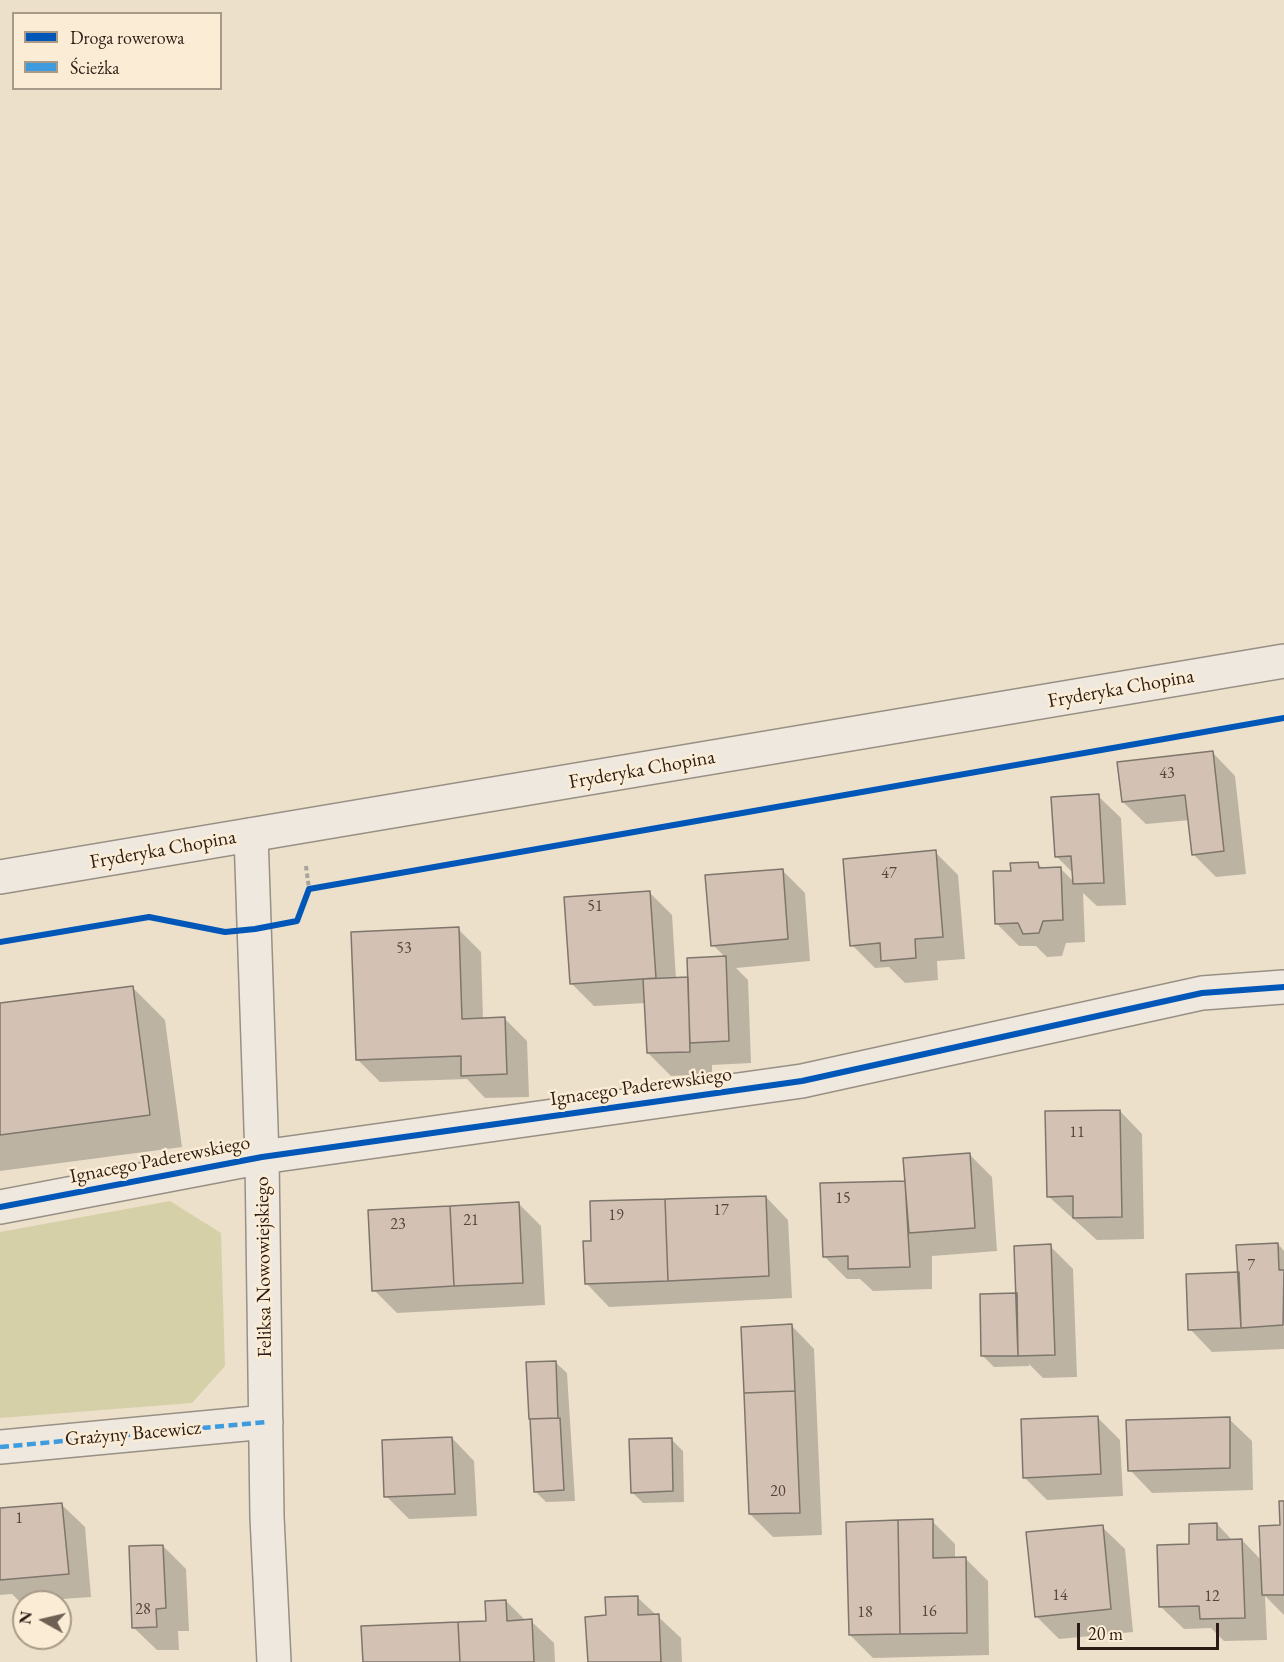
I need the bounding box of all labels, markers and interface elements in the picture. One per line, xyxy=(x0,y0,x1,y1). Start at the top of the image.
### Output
legend xyxy=(12,12,222,90)
text: Droga rowerowa xyxy=(70,26,185,49)
text: Ścieżka xyxy=(70,56,120,79)
street label: Fryderyka Chopina xyxy=(1046,664,1196,714)
street label: Fryderyka Chopina xyxy=(567,745,717,795)
house number: 43 xyxy=(1159,764,1175,784)
street label: Fryderyka Chopina xyxy=(88,825,238,875)
house number: 47 xyxy=(881,864,897,884)
house number: 51 xyxy=(587,897,603,917)
house number: 53 xyxy=(396,939,412,959)
street label: Ignacego Paderewskiego xyxy=(549,1062,733,1112)
house number: 11 xyxy=(1069,1123,1085,1143)
street label: Ignacego Paderewskiego xyxy=(68,1131,252,1189)
street label: Feliksa Nowowiejskiego xyxy=(250,1176,278,1358)
house number: 15 xyxy=(835,1189,851,1209)
house number: 17 xyxy=(713,1201,729,1221)
house number: 19 xyxy=(608,1206,624,1226)
house number: 21 xyxy=(463,1211,479,1231)
house number: 23 xyxy=(390,1215,406,1235)
house number: 7 xyxy=(1247,1256,1255,1276)
street label: Grażyny Bacewicz xyxy=(64,1416,202,1452)
house number: 20 xyxy=(770,1482,786,1502)
house number: 1 xyxy=(15,1509,23,1529)
house number: 14 xyxy=(1052,1586,1068,1606)
house number: 12 xyxy=(1204,1587,1220,1607)
north arrow xyxy=(12,1590,72,1650)
house number: 28 xyxy=(135,1600,151,1620)
house number: 16 xyxy=(921,1602,937,1622)
house number: 18 xyxy=(857,1603,873,1623)
text: N xyxy=(14,1610,37,1626)
scale bar xyxy=(1080,1611,1222,1649)
text: 20 m xyxy=(1088,1622,1123,1645)

